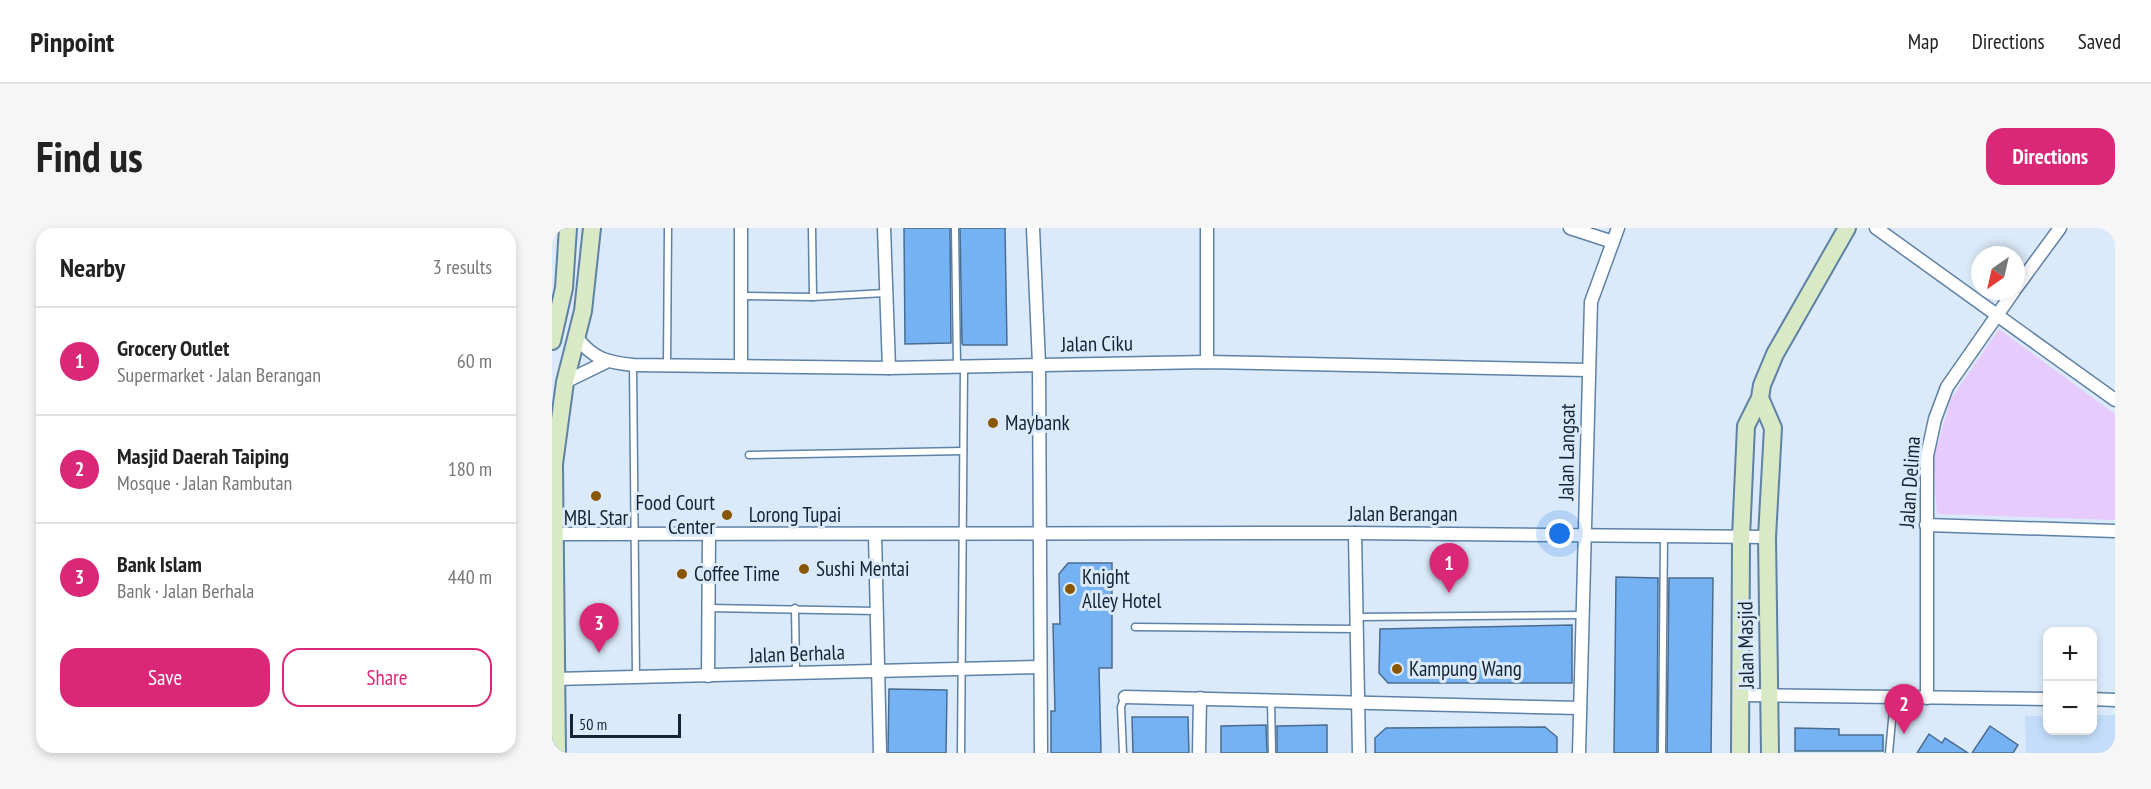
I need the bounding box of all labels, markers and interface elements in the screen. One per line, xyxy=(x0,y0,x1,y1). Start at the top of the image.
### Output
text: Pinpoint xyxy=(30,23,114,60)
text: Map xyxy=(1908,28,1939,55)
text: Directions xyxy=(1972,28,2045,55)
text: Saved xyxy=(2078,28,2121,55)
button: Directions xyxy=(1986,128,2115,185)
text: Find us xyxy=(36,129,143,184)
north arrow xyxy=(1971,246,2025,300)
text: Nearby xyxy=(60,251,125,284)
text: 3 results xyxy=(433,254,492,280)
street label: Jalan Ciku xyxy=(1060,329,1133,358)
text: Grocery Outlet xyxy=(117,334,230,362)
text: 1 xyxy=(75,348,84,374)
text: 60 m xyxy=(457,348,492,374)
text: Supermarket · Jalan Berangan xyxy=(117,362,321,388)
street label: Jalan Langsat xyxy=(1552,403,1581,502)
place label: Maybank xyxy=(1005,409,1070,436)
marker: Maybank xyxy=(986,416,1000,430)
street label: Jalan Delima xyxy=(1893,435,1926,530)
text: Masjid Daerah Taiping xyxy=(117,442,289,470)
text: 2 xyxy=(75,456,84,482)
text: 180 m xyxy=(448,456,492,482)
text: Mosque · Jalan Rambutan xyxy=(117,470,292,496)
marker: MBL Star xyxy=(589,489,603,503)
place label: Food Court Center xyxy=(635,489,715,540)
street label: Jalan Berangan xyxy=(1347,500,1458,527)
street label: Lorong Tupai xyxy=(749,501,841,528)
place label: MBL Star xyxy=(564,504,629,531)
marker: Food Court Center xyxy=(720,508,734,522)
your location xyxy=(1545,519,1574,548)
pin: 1 xyxy=(1430,544,1468,593)
text: Bank Islam xyxy=(117,550,202,578)
place label: Sushi Mentai xyxy=(816,555,909,582)
place label: Coffee Time xyxy=(694,560,780,587)
marker: Sushi Mentai xyxy=(797,562,811,576)
place label: Knight Alley Hotel xyxy=(1082,563,1161,614)
text: 3 xyxy=(75,564,84,590)
text: 440 m xyxy=(448,564,492,590)
marker: Coffee Time xyxy=(675,567,689,581)
text: Bank · Jalan Berhala xyxy=(117,578,254,604)
marker: Knight Alley Hotel xyxy=(1063,582,1077,596)
street label: Jalan Masjid xyxy=(1731,601,1760,690)
pin: 3 xyxy=(580,604,618,653)
map controls xyxy=(2043,627,2097,735)
button: + xyxy=(2043,627,2097,681)
street label: Jalan Berhala xyxy=(748,638,845,669)
button: Save xyxy=(60,648,270,707)
button: Share xyxy=(282,648,492,707)
place label: Kampung Wang xyxy=(1409,655,1522,682)
marker: Kampung Wang xyxy=(1390,662,1404,676)
button: − xyxy=(2043,681,2097,735)
pin: 2 xyxy=(1884,684,1924,734)
scale bar xyxy=(570,711,681,738)
text: 50 m xyxy=(579,714,607,734)

